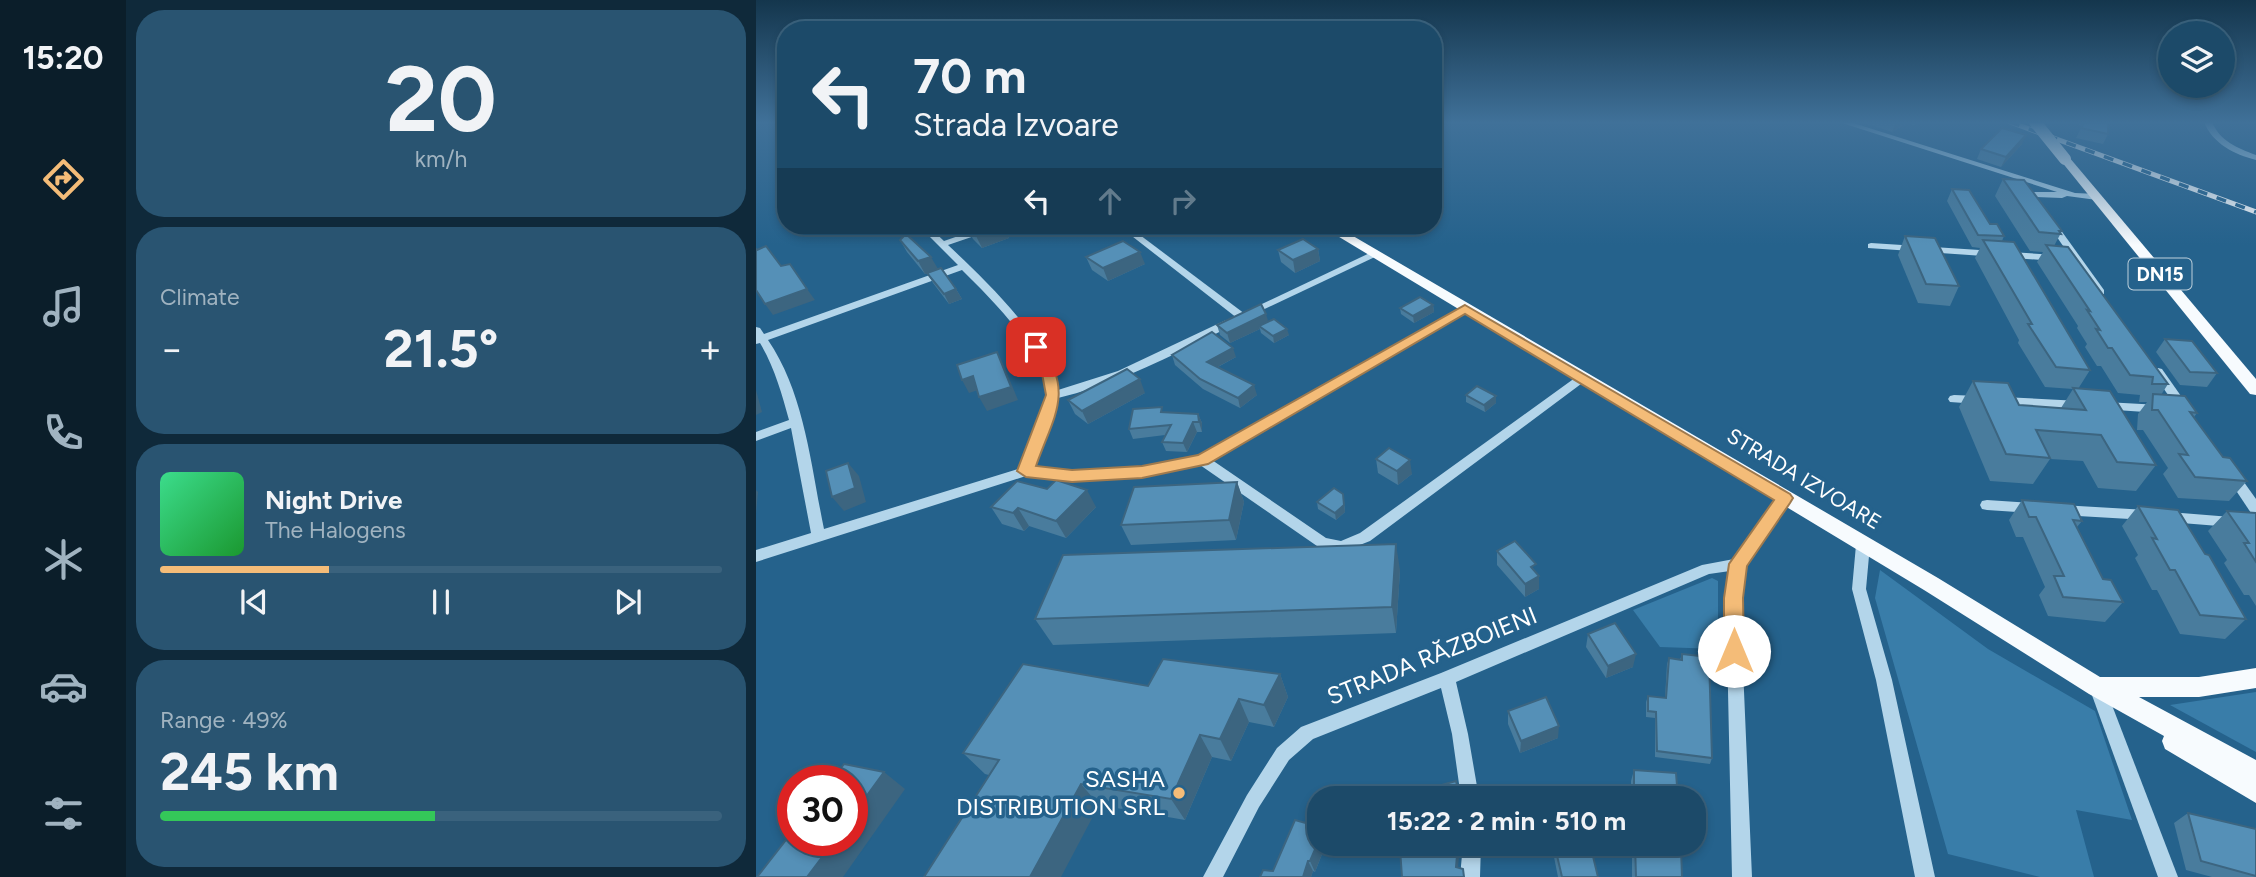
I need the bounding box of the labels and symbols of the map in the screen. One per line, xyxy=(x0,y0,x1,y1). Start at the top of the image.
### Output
road number: DN15 xyxy=(2128,258,2192,290)
pin xyxy=(1006,317,1066,377)
street label: STRADA IZVOARE xyxy=(1723,423,1886,534)
street label: STRADA RĂZBOIENI xyxy=(1323,600,1541,711)
position arrow xyxy=(1697,614,1771,688)
place label: SASHA DISTRIBUTION SRL xyxy=(956,764,1166,821)
speed limit sign: 30 xyxy=(777,765,868,856)
marker: SASHA DISTRIBUTION SRL xyxy=(1171,785,1187,801)

